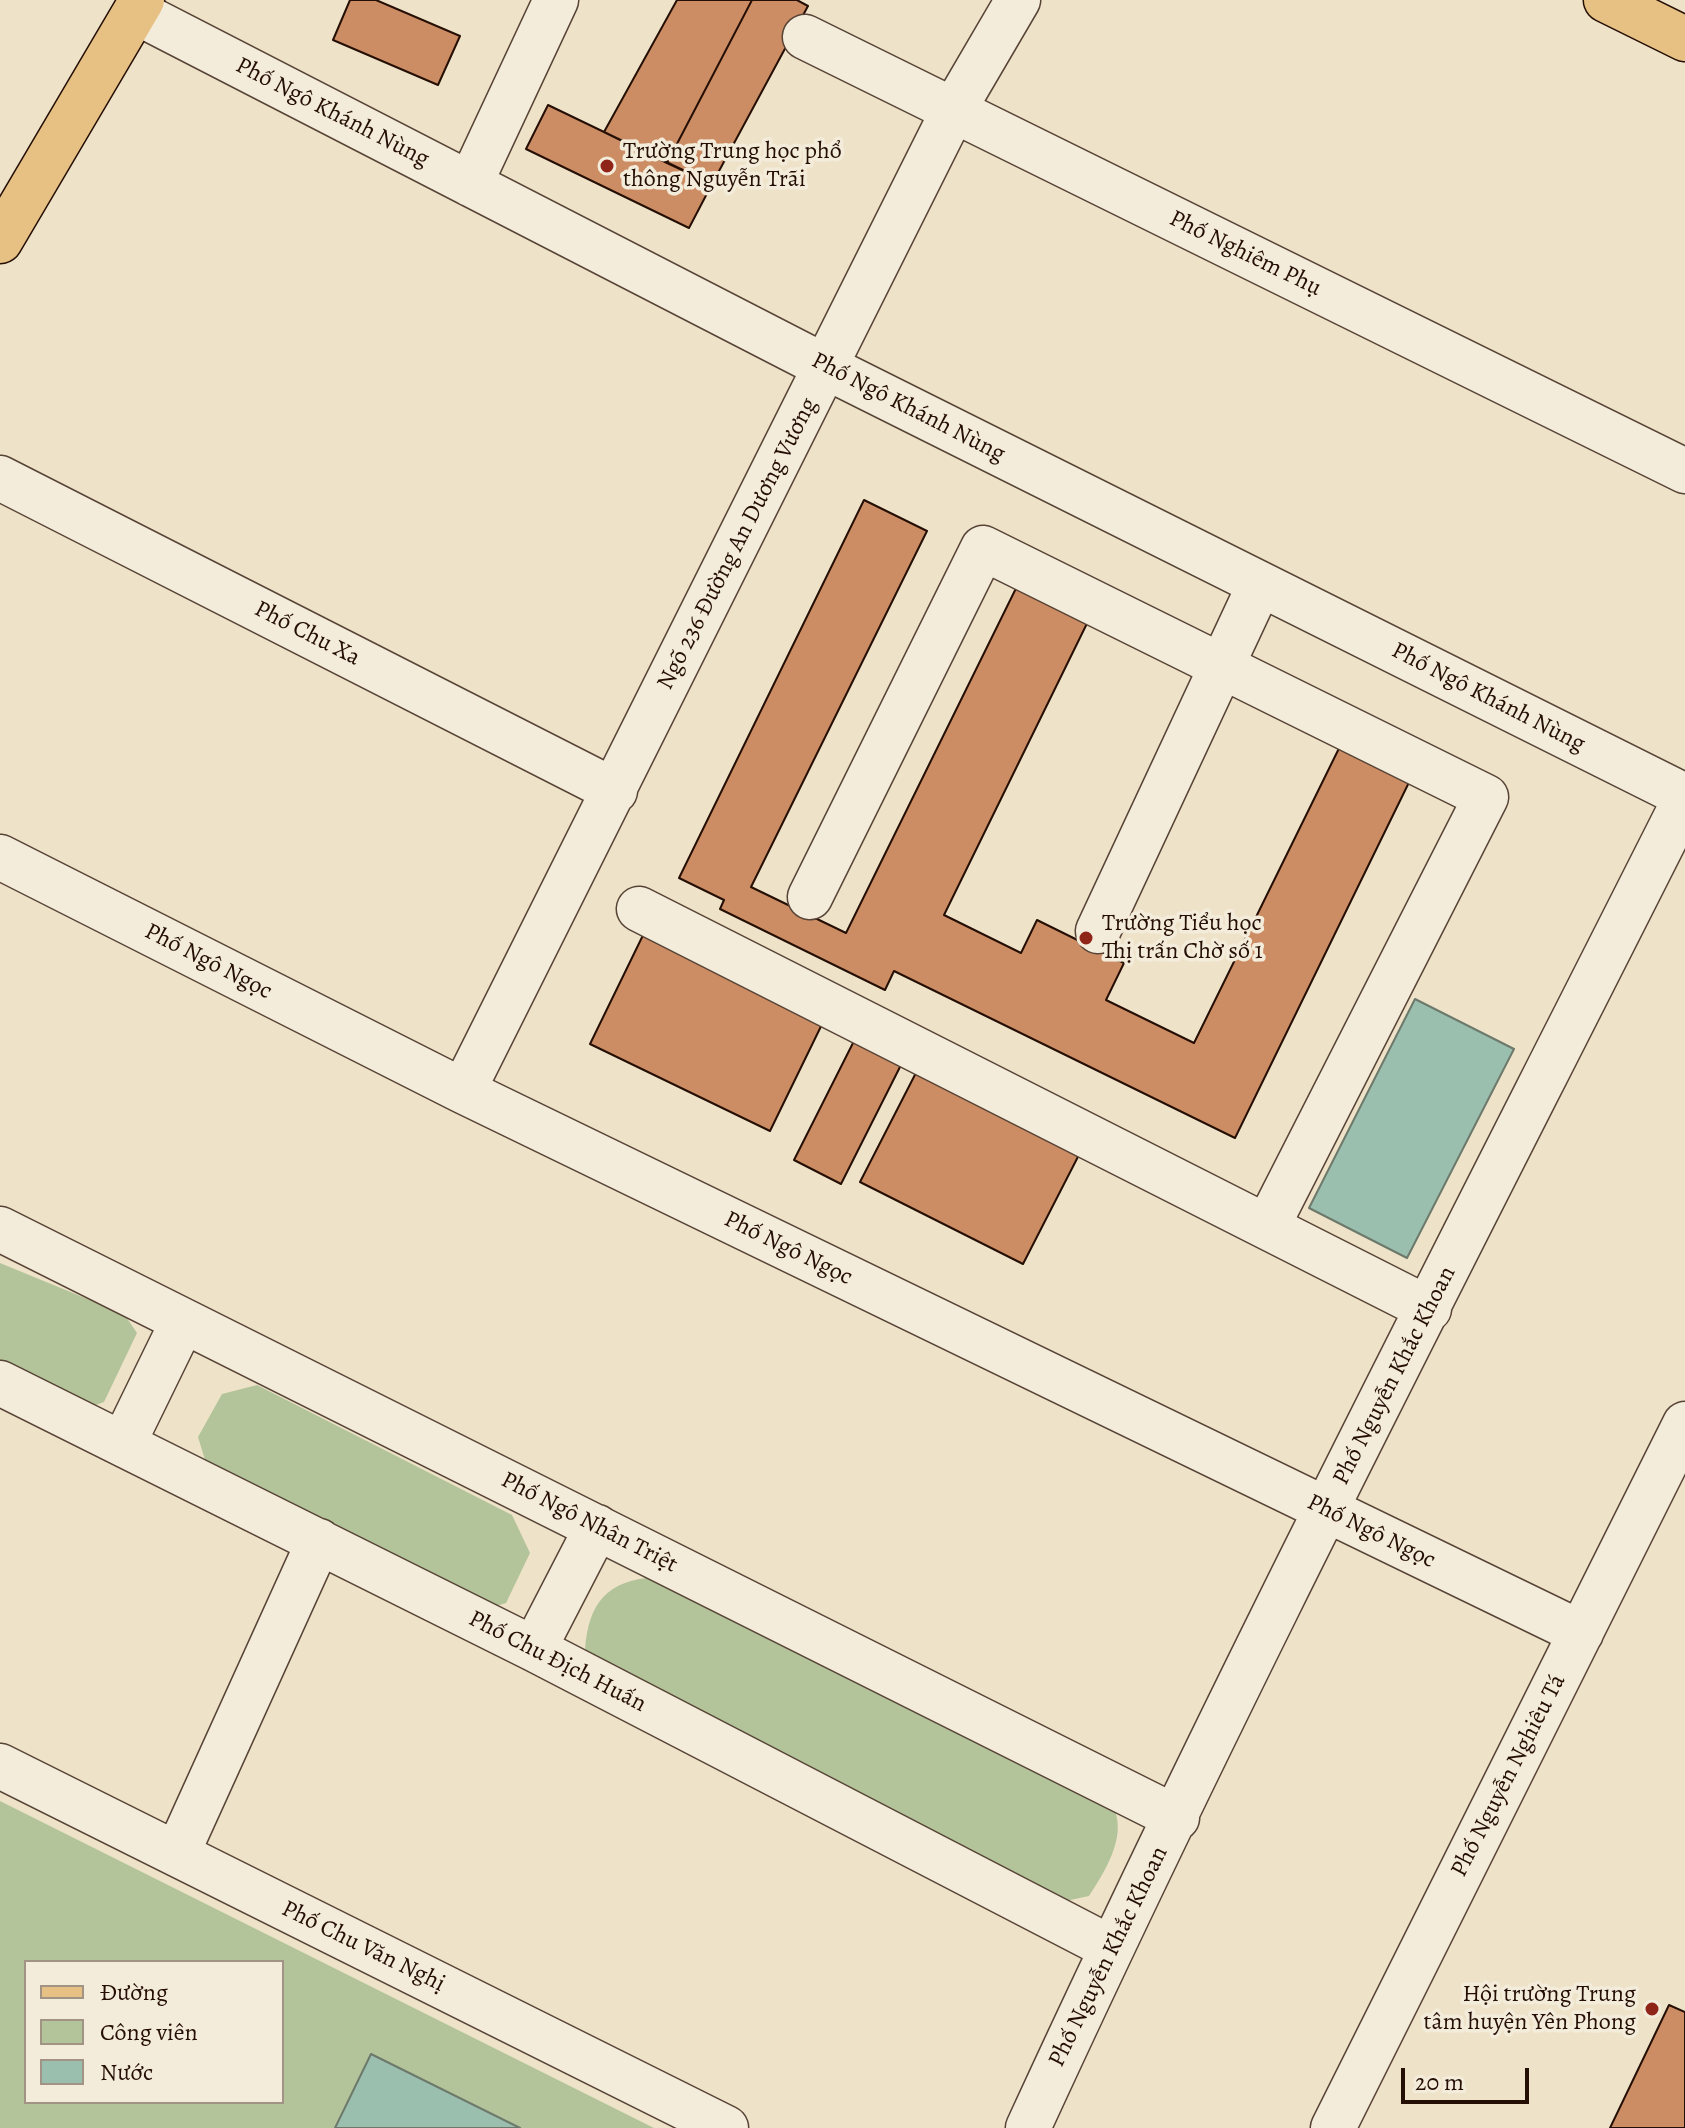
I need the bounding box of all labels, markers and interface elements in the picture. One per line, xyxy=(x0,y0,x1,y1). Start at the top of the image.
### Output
street label: Phố Ngô Khánh Nùng xyxy=(230,52,434,174)
place label: Trường Trung học phổ thông Nguyễn Trãi xyxy=(623,138,842,194)
marker: Trường Trung học phổ thông Nguyễn Trãi xyxy=(598,157,616,175)
street label: Phố Nghiêm Phụ xyxy=(1164,205,1326,303)
street label: Phố Ngô Khánh Nùng xyxy=(806,347,1010,469)
street label: Ngõ 236 Đường An Dương Vương xyxy=(652,393,824,695)
street label: Phố Chu Xa xyxy=(249,595,365,673)
street label: Phố Ngô Khánh Nùng xyxy=(1386,637,1590,759)
place label: Trường Tiểu học Thị trấn Chờ số 1 xyxy=(1102,910,1263,966)
street label: Phố Ngô Ngọc xyxy=(139,918,277,1006)
marker: Trường Tiểu học Thị trấn Chờ số 1 xyxy=(1077,929,1095,947)
street label: Phố Ngô Ngọc xyxy=(719,1206,857,1292)
street label: Phố Nguyễn Khắc Khoan xyxy=(1327,1262,1463,1490)
street label: Phố Ngô Nhân Triệt xyxy=(496,1466,682,1580)
street label: Phố Ngô Ngọc xyxy=(1302,1489,1440,1575)
street label: Phố Chu Địch Huấn xyxy=(463,1605,651,1719)
street label: Phố Nguyễn Nghiêu Tá xyxy=(1445,1670,1573,1882)
street label: Phố Nguyễn Khắc Khoan xyxy=(1043,1842,1175,2072)
street label: Phố Chu Văn Nghị xyxy=(276,1895,450,1999)
legend xyxy=(24,1960,284,2104)
text: Đường xyxy=(100,1976,168,2008)
place label: Hội trường Trung tâm huyện Yên Phong xyxy=(1424,1981,1636,2037)
marker: Hội trường Trung tâm huyện Yên Phong xyxy=(1643,2000,1661,2018)
text: Công viên xyxy=(100,2016,198,2048)
scale bar xyxy=(1405,2052,1533,2102)
text: Nước xyxy=(100,2056,153,2088)
text: 20 m xyxy=(1415,2066,1464,2098)

